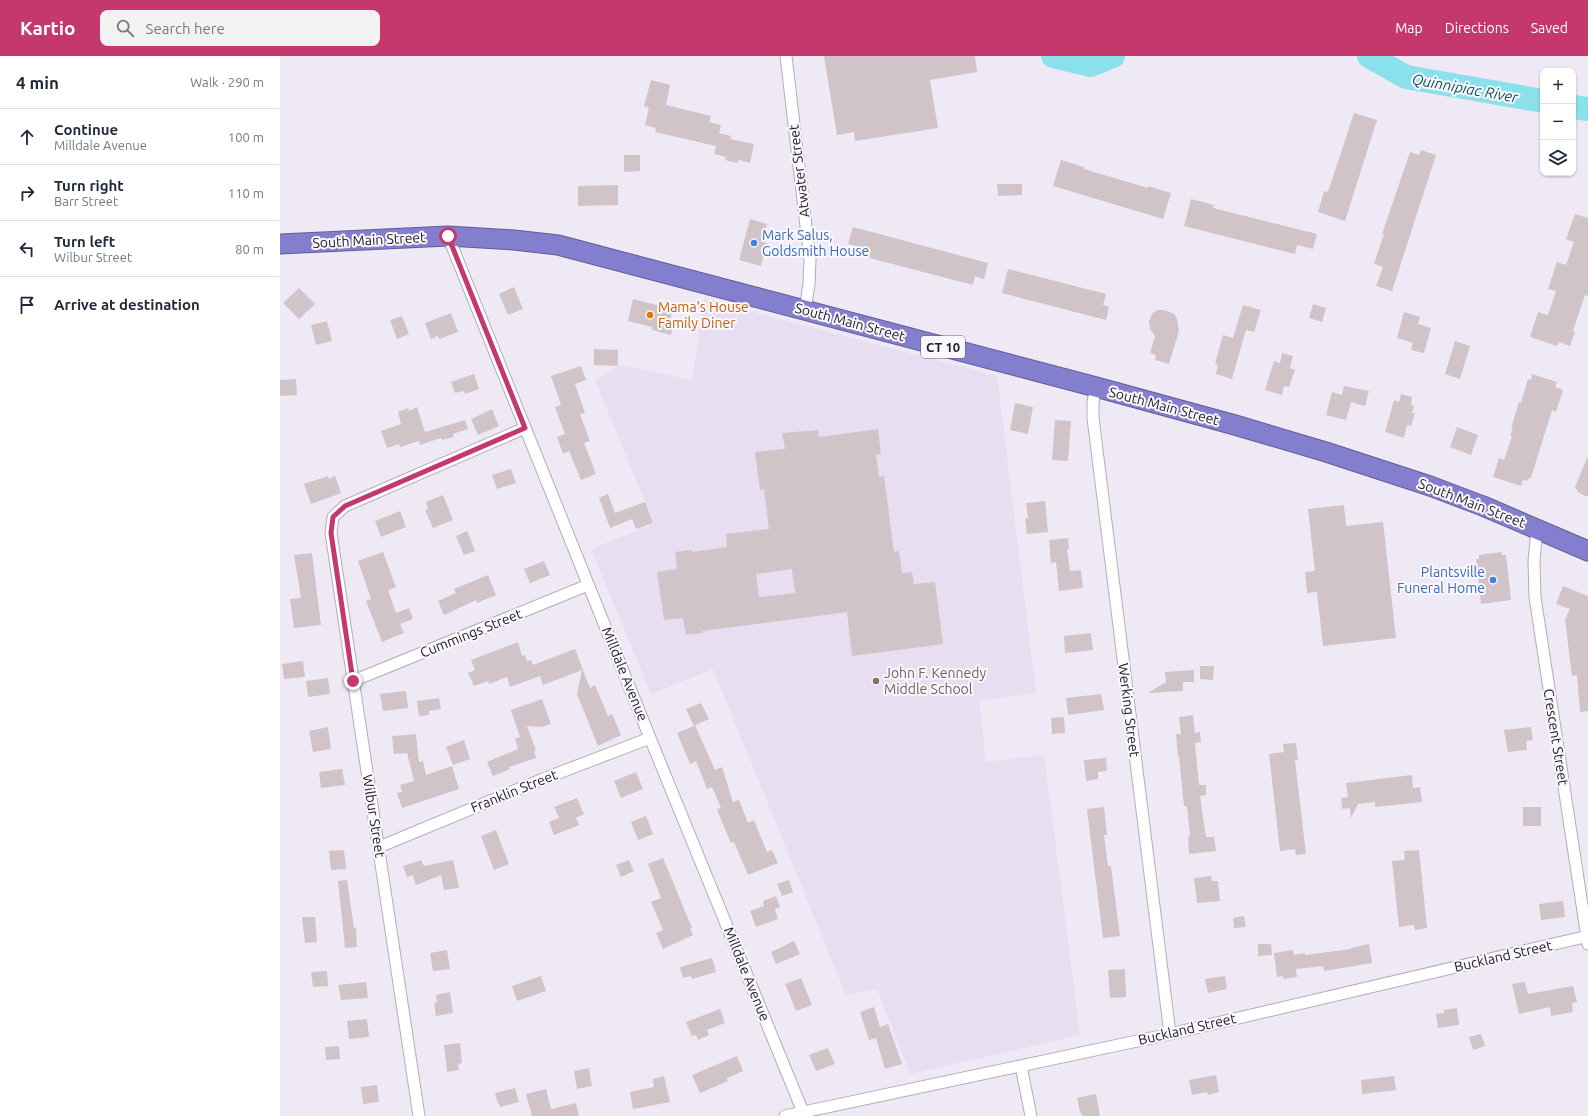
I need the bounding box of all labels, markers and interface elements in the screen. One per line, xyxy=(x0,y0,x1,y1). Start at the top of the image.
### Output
search box xyxy=(100,10,380,46)
text: Kartio xyxy=(20,17,76,39)
icon: search xyxy=(114,17,136,39)
text: Search here xyxy=(146,20,225,37)
text: Map xyxy=(1395,20,1423,36)
text: Directions xyxy=(1445,20,1509,36)
text: Saved xyxy=(1531,20,1568,36)
map controls xyxy=(1540,68,1576,176)
button: + xyxy=(1540,68,1576,104)
water label: Quinnipiac River xyxy=(1410,70,1521,107)
text: 4 min xyxy=(16,73,59,92)
text: Walk · 290 m xyxy=(190,75,264,89)
button: − xyxy=(1540,104,1576,140)
text: Continue xyxy=(54,121,118,138)
street label: Atwater Street xyxy=(785,123,813,218)
icon: ahead xyxy=(16,126,38,148)
text: 100 m xyxy=(228,130,264,144)
text: Milldale Avenue xyxy=(54,138,147,152)
button: layers xyxy=(1540,140,1576,176)
text: Turn right xyxy=(54,177,124,194)
icon: right xyxy=(16,182,38,204)
text: 110 m xyxy=(228,186,264,200)
text: Barr Street xyxy=(54,194,118,208)
route start xyxy=(439,227,457,245)
place label: Mark Salus, Goldsmith House xyxy=(762,227,869,259)
street label: South Main Street xyxy=(312,229,426,251)
text: Turn left xyxy=(54,233,115,250)
icon: left xyxy=(16,238,38,260)
marker: Mark Salus, Goldsmith House xyxy=(749,238,759,248)
text: 80 m xyxy=(235,242,264,256)
text: Wilbur Street xyxy=(54,250,132,264)
icon: arrive xyxy=(16,294,38,316)
text: Arrive at destination xyxy=(54,296,200,313)
place label: Mama's House Family Diner xyxy=(658,299,749,331)
street label: South Main Street xyxy=(793,300,907,345)
marker: Mama's House Family Diner xyxy=(645,310,655,320)
road number: CT 10 xyxy=(921,336,965,358)
street label: South Main Street xyxy=(1107,384,1221,429)
street label: South Main Street xyxy=(1416,475,1528,531)
place label: Plantsville Funeral Home xyxy=(1397,564,1485,596)
marker: Plantsville Funeral Home xyxy=(1488,575,1498,585)
street label: Cummings Street xyxy=(418,605,525,661)
street label: Milldale Avenue xyxy=(599,625,651,723)
street label: Werking Street xyxy=(1115,662,1143,758)
place label: John F. Kennedy Middle School xyxy=(884,665,987,697)
route end xyxy=(344,672,362,690)
marker: John F. Kennedy Middle School xyxy=(871,676,881,686)
street label: Crescent Street xyxy=(1540,688,1572,787)
street label: Franklin Street xyxy=(468,766,560,816)
street label: Wilbur Street xyxy=(360,773,389,859)
street label: Milldale Avenue xyxy=(721,925,773,1023)
street label: Buckland Street xyxy=(1453,937,1554,975)
street label: Buckland Street xyxy=(1137,1010,1238,1048)

